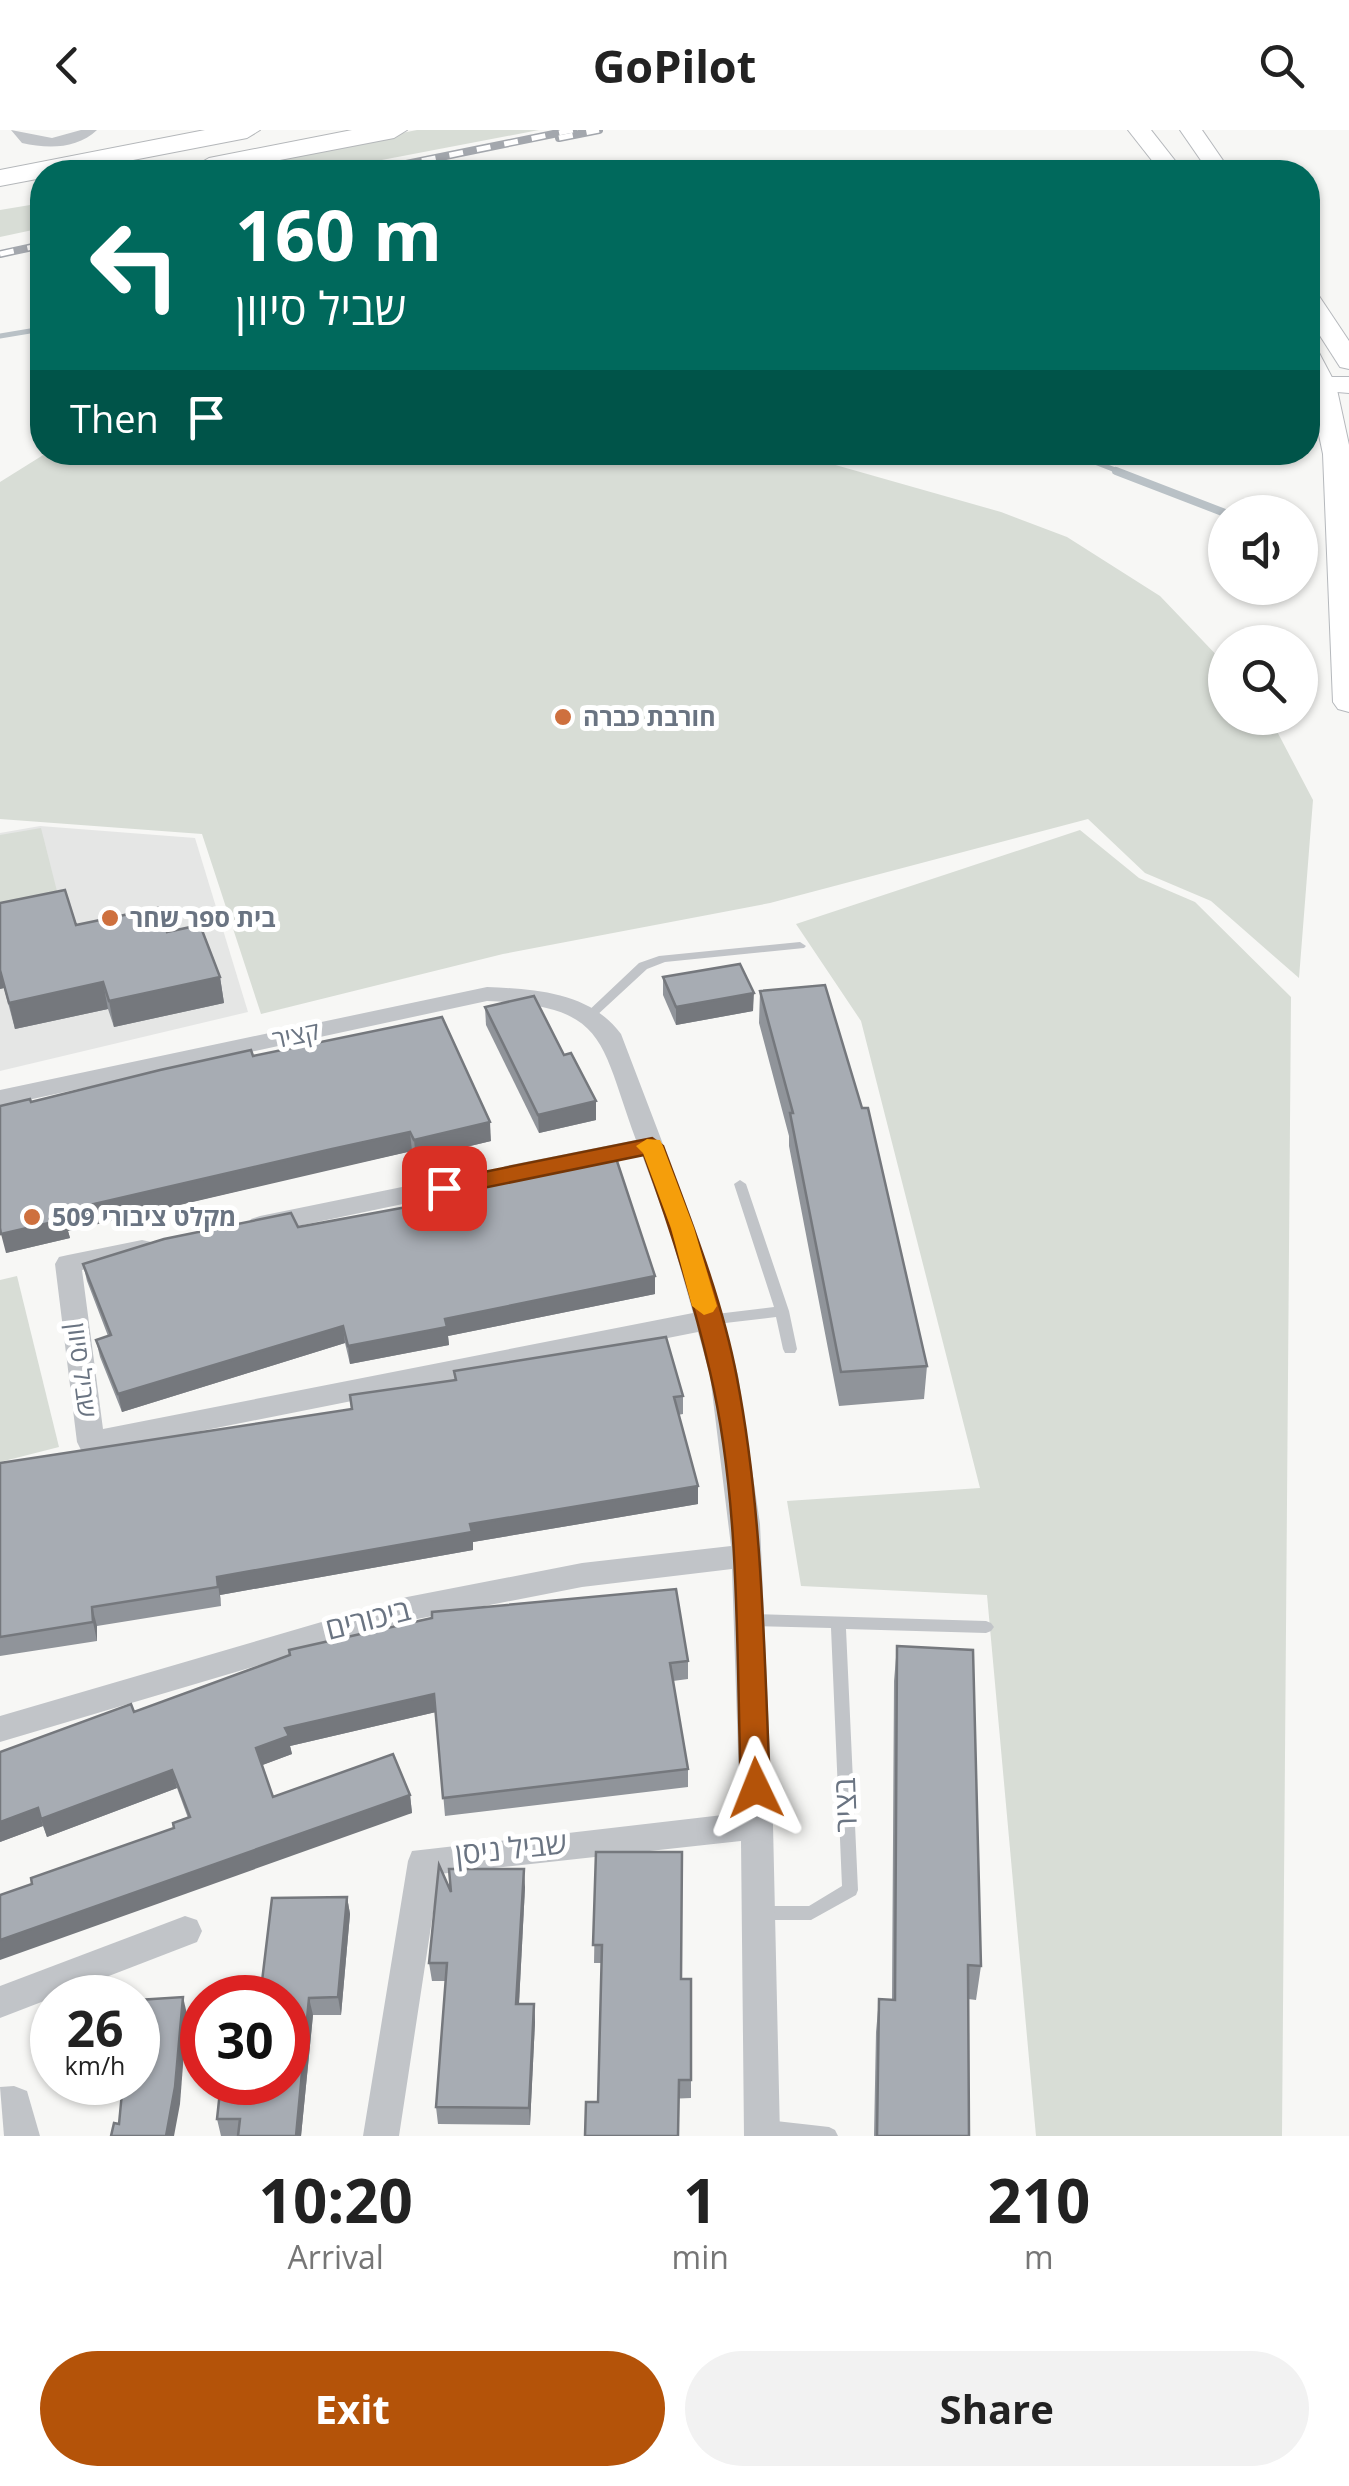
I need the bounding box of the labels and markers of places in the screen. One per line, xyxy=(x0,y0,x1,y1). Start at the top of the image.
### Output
place label: חורבת כברה xyxy=(583,699,716,733)
marker: חורבת כברה xyxy=(552,706,574,728)
place label: בית ספר שחר xyxy=(130,900,276,934)
marker: בית ספר שחר xyxy=(99,907,121,929)
pin xyxy=(402,1146,487,1231)
place label: מקלט ציבורי 509 xyxy=(52,1199,236,1233)
marker: מקלט ציבורי 509 xyxy=(21,1206,43,1228)

